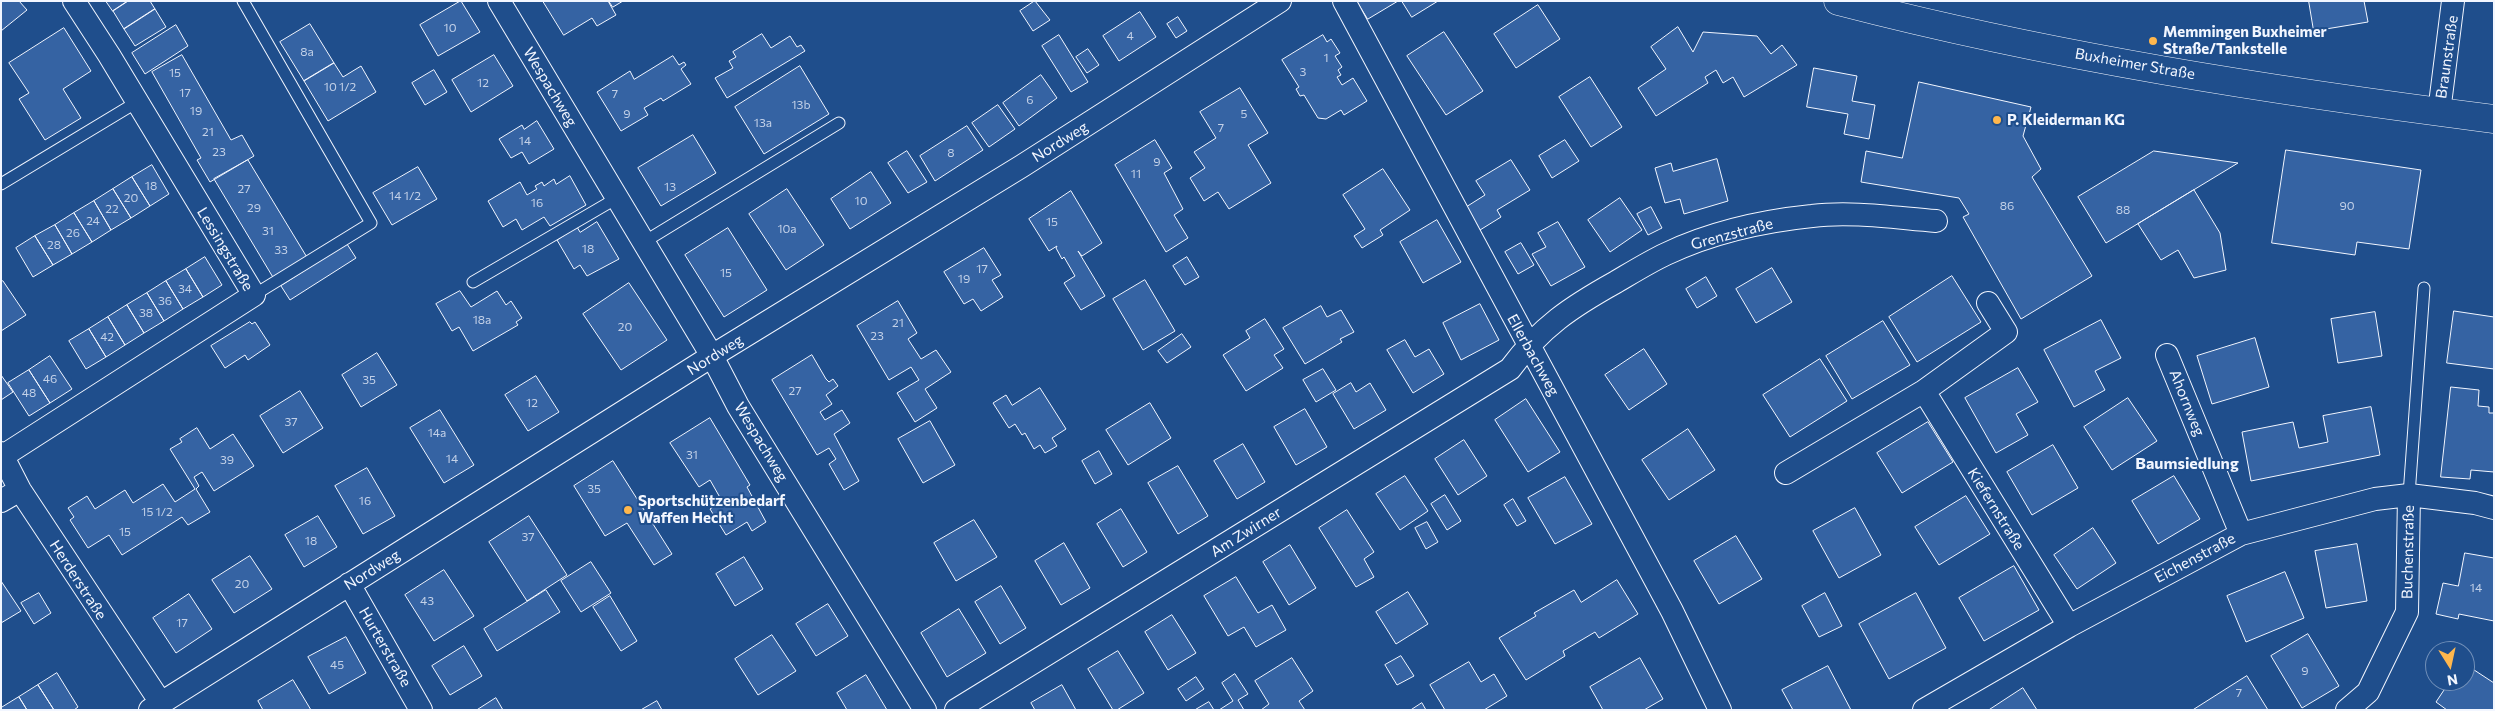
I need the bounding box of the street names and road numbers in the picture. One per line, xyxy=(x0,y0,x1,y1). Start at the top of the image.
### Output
street label: Braunstraße xyxy=(2432,14,2462,100)
street label: Wespachweg xyxy=(519,44,581,130)
street label: Buxheimer Straße xyxy=(2073,45,2197,83)
street label: Nordweg xyxy=(1029,118,1091,166)
street label: Lessingstraße xyxy=(193,204,257,294)
street label: Grenzstraße xyxy=(1689,214,1775,254)
street label: Ellerbachweg xyxy=(1503,311,1563,399)
street label: Nordweg xyxy=(684,331,746,379)
street label: Ahornweg xyxy=(2166,367,2208,439)
street label: Wespachweg xyxy=(730,399,792,485)
street label: Kiefernstraße xyxy=(1964,465,2028,553)
street label: Am Zwirner xyxy=(1207,503,1285,561)
street label: Buchenstraße xyxy=(2398,505,2418,599)
street label: Eichenstraße xyxy=(2152,529,2238,587)
street label: Herderstraße xyxy=(46,537,110,623)
street label: Nordweg xyxy=(341,546,403,594)
street label: Hurterstraße xyxy=(355,604,415,690)

